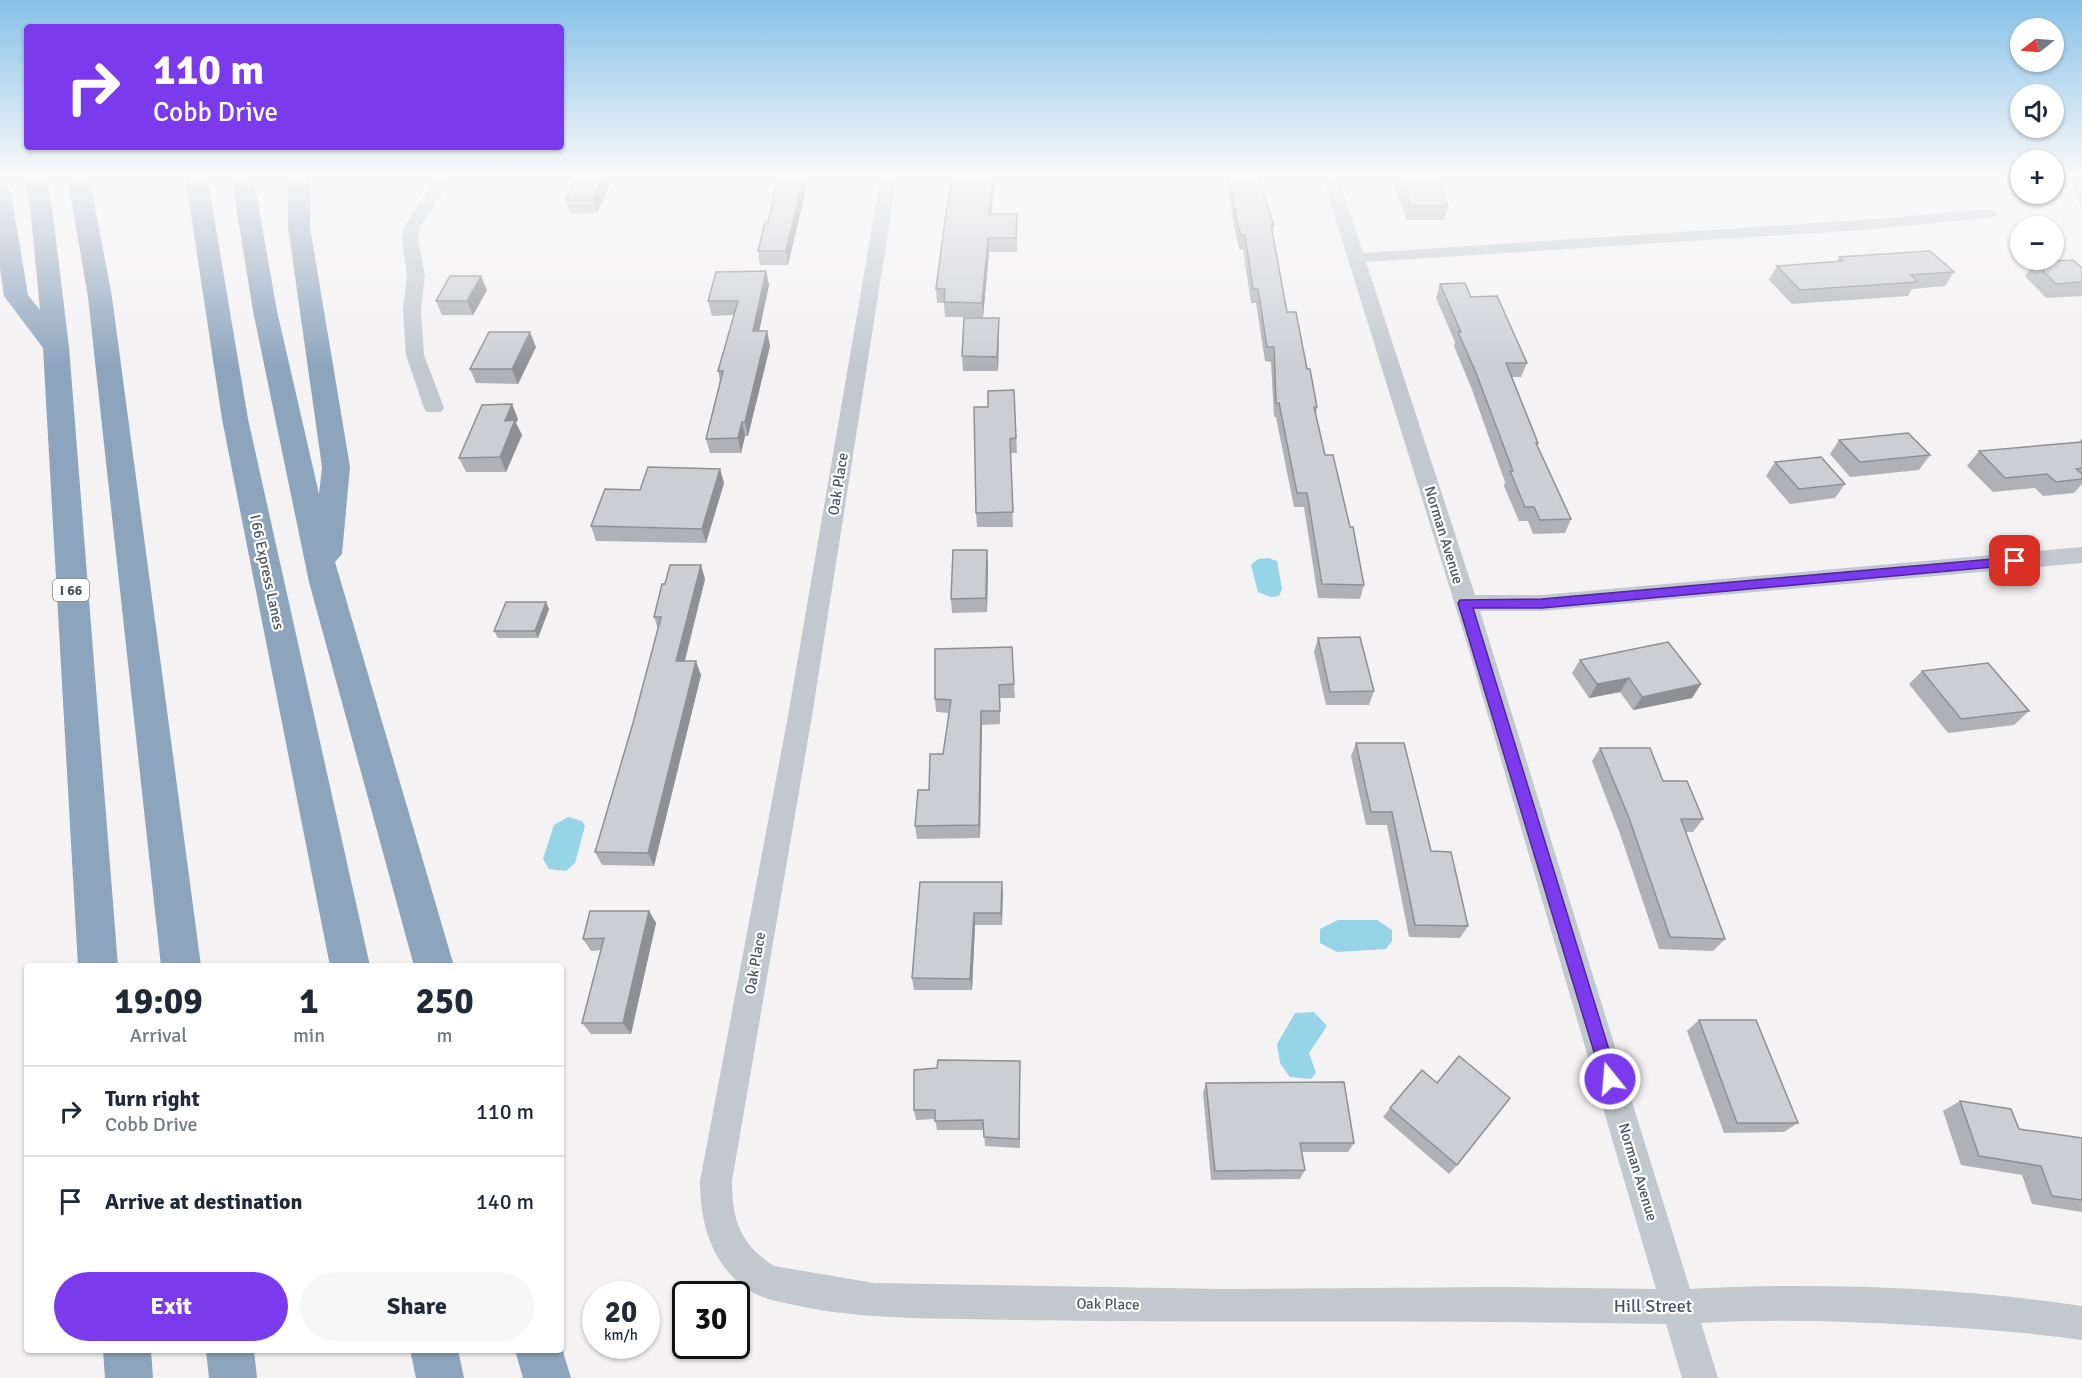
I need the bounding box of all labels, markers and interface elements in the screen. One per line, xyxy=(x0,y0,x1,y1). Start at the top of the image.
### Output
north arrow xyxy=(2010,18,2064,72)
map controls xyxy=(2010,18,2064,270)
text: 110 m xyxy=(153,45,264,96)
icon: right xyxy=(54,48,132,126)
button: sound xyxy=(2010,84,2064,138)
text: Cobb Drive xyxy=(153,96,278,129)
button: + xyxy=(2010,150,2064,204)
button: − xyxy=(2010,216,2064,270)
street label: Oak Place xyxy=(824,451,852,517)
street label: Norman Avenue xyxy=(1421,484,1467,586)
street label: I 66 Express Lanes xyxy=(246,513,288,632)
pin xyxy=(1989,535,2040,586)
icon: arrive xyxy=(1998,544,2031,577)
road number: I 66 xyxy=(53,579,89,601)
street label: Oak Place xyxy=(741,930,769,996)
text: 19:09 xyxy=(114,979,203,1024)
text: 1 xyxy=(299,979,319,1024)
text: 250 xyxy=(415,979,474,1024)
text: Arrival xyxy=(130,1023,187,1048)
text: min xyxy=(293,1023,325,1048)
text: m xyxy=(437,1023,453,1048)
position arrow xyxy=(1578,1047,1642,1111)
text: Turn right xyxy=(105,1085,200,1112)
icon: right xyxy=(54,1095,87,1128)
text: 110 m xyxy=(476,1098,534,1125)
text: Cobb Drive xyxy=(105,1112,198,1137)
street label: Norman Avenue xyxy=(1615,1121,1661,1223)
icon: arrive xyxy=(54,1185,87,1218)
text: Arrive at destination xyxy=(105,1188,302,1215)
text: 140 m xyxy=(476,1188,534,1215)
button: Exit xyxy=(54,1272,288,1341)
button: Share xyxy=(300,1272,534,1341)
speed limit sign: 30 xyxy=(672,1281,750,1359)
text: 20 xyxy=(605,1294,637,1331)
street label: Oak Place xyxy=(1076,1294,1140,1314)
street label: Hill Street xyxy=(1614,1295,1692,1317)
text: km/h xyxy=(604,1326,638,1344)

